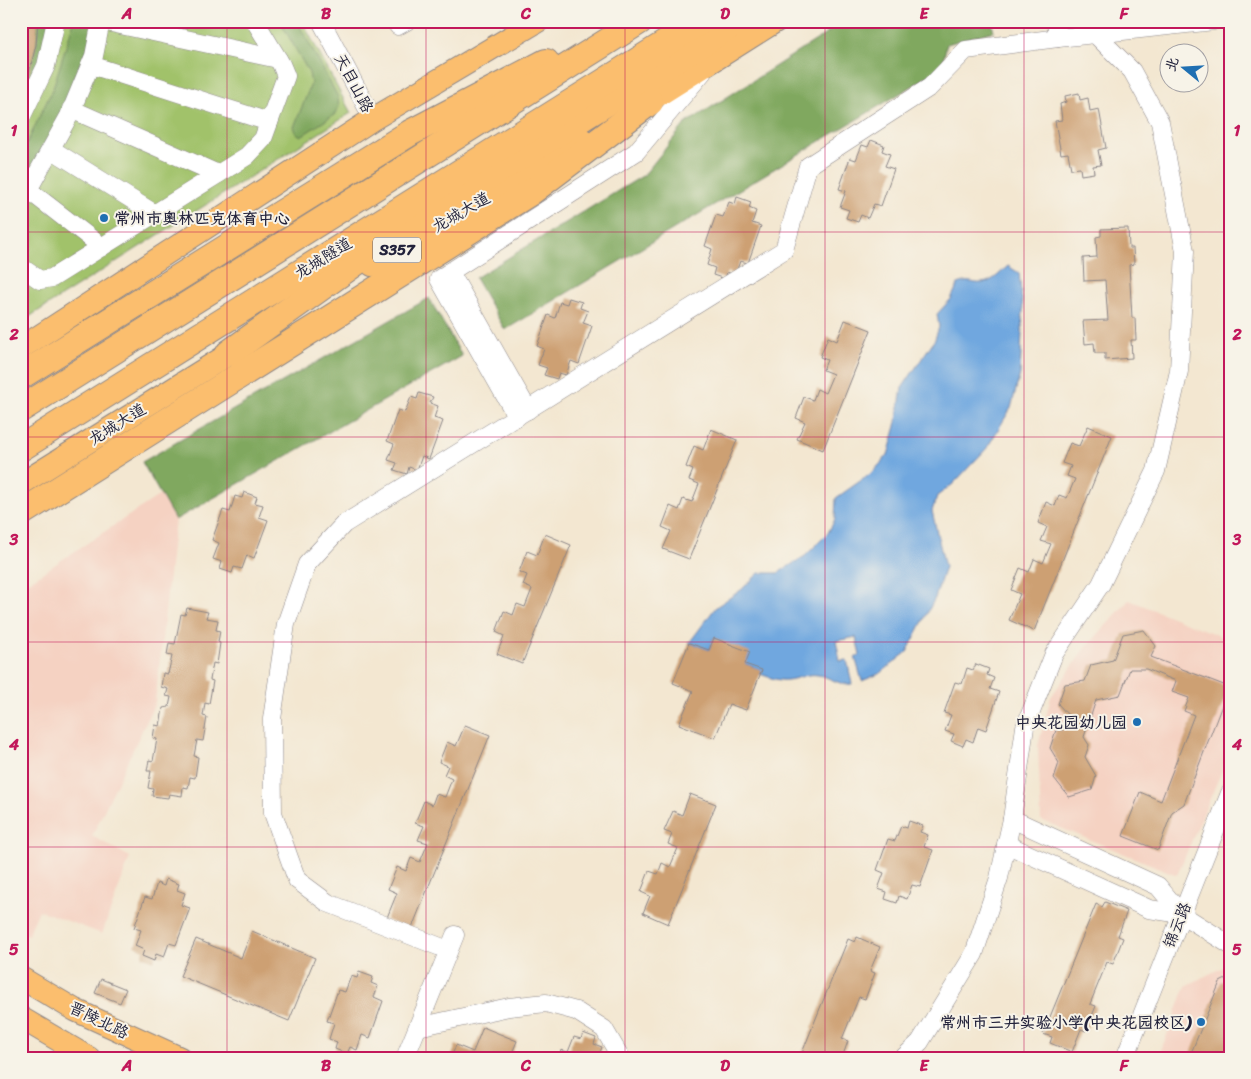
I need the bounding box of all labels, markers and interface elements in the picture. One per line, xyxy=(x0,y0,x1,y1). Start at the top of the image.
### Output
text: A xyxy=(121,0,132,28)
text: B xyxy=(321,0,332,28)
text: C xyxy=(520,0,532,28)
text: D xyxy=(720,0,730,28)
text: E xyxy=(920,0,930,28)
text: F xyxy=(1119,0,1130,28)
north arrow xyxy=(1158,42,1208,92)
street label: 天目山路 xyxy=(326,48,382,118)
text: 北 xyxy=(1158,54,1186,75)
text: 1 xyxy=(11,116,18,145)
text: 1 xyxy=(1234,116,1241,145)
street label: 龙城大道 xyxy=(426,183,496,241)
place label: 常州市奥林匹克体育中心 xyxy=(114,204,290,233)
marker: 常州市奥林匹克体育中心 xyxy=(98,212,110,224)
street label: 龙城隧道 xyxy=(288,229,358,287)
road number: S357 xyxy=(373,238,421,262)
text: 2 xyxy=(8,320,19,349)
text: 2 xyxy=(1231,320,1242,349)
street label: 龙城大道 xyxy=(82,395,152,453)
text: 3 xyxy=(9,525,19,554)
text: 3 xyxy=(1232,525,1242,554)
place label: 中央花园幼儿园 xyxy=(1015,708,1127,737)
marker: 中央花园幼儿园 xyxy=(1131,716,1143,728)
text: 4 xyxy=(8,730,19,759)
text: 4 xyxy=(1231,730,1242,759)
street label: 锦云路 xyxy=(1155,897,1199,953)
text: 5 xyxy=(9,935,19,964)
text: 5 xyxy=(1232,935,1242,964)
street label: 晋陵北路 xyxy=(64,993,134,1047)
place label: 常州市三井实验小学(中央花园校区) xyxy=(940,1008,1192,1037)
marker: 常州市三井实验小学(中央花园校区) xyxy=(1195,1016,1207,1028)
text: A xyxy=(121,1051,132,1079)
text: B xyxy=(321,1051,332,1079)
text: C xyxy=(520,1051,532,1079)
text: D xyxy=(720,1051,730,1079)
text: E xyxy=(920,1051,930,1079)
text: F xyxy=(1119,1051,1130,1079)

